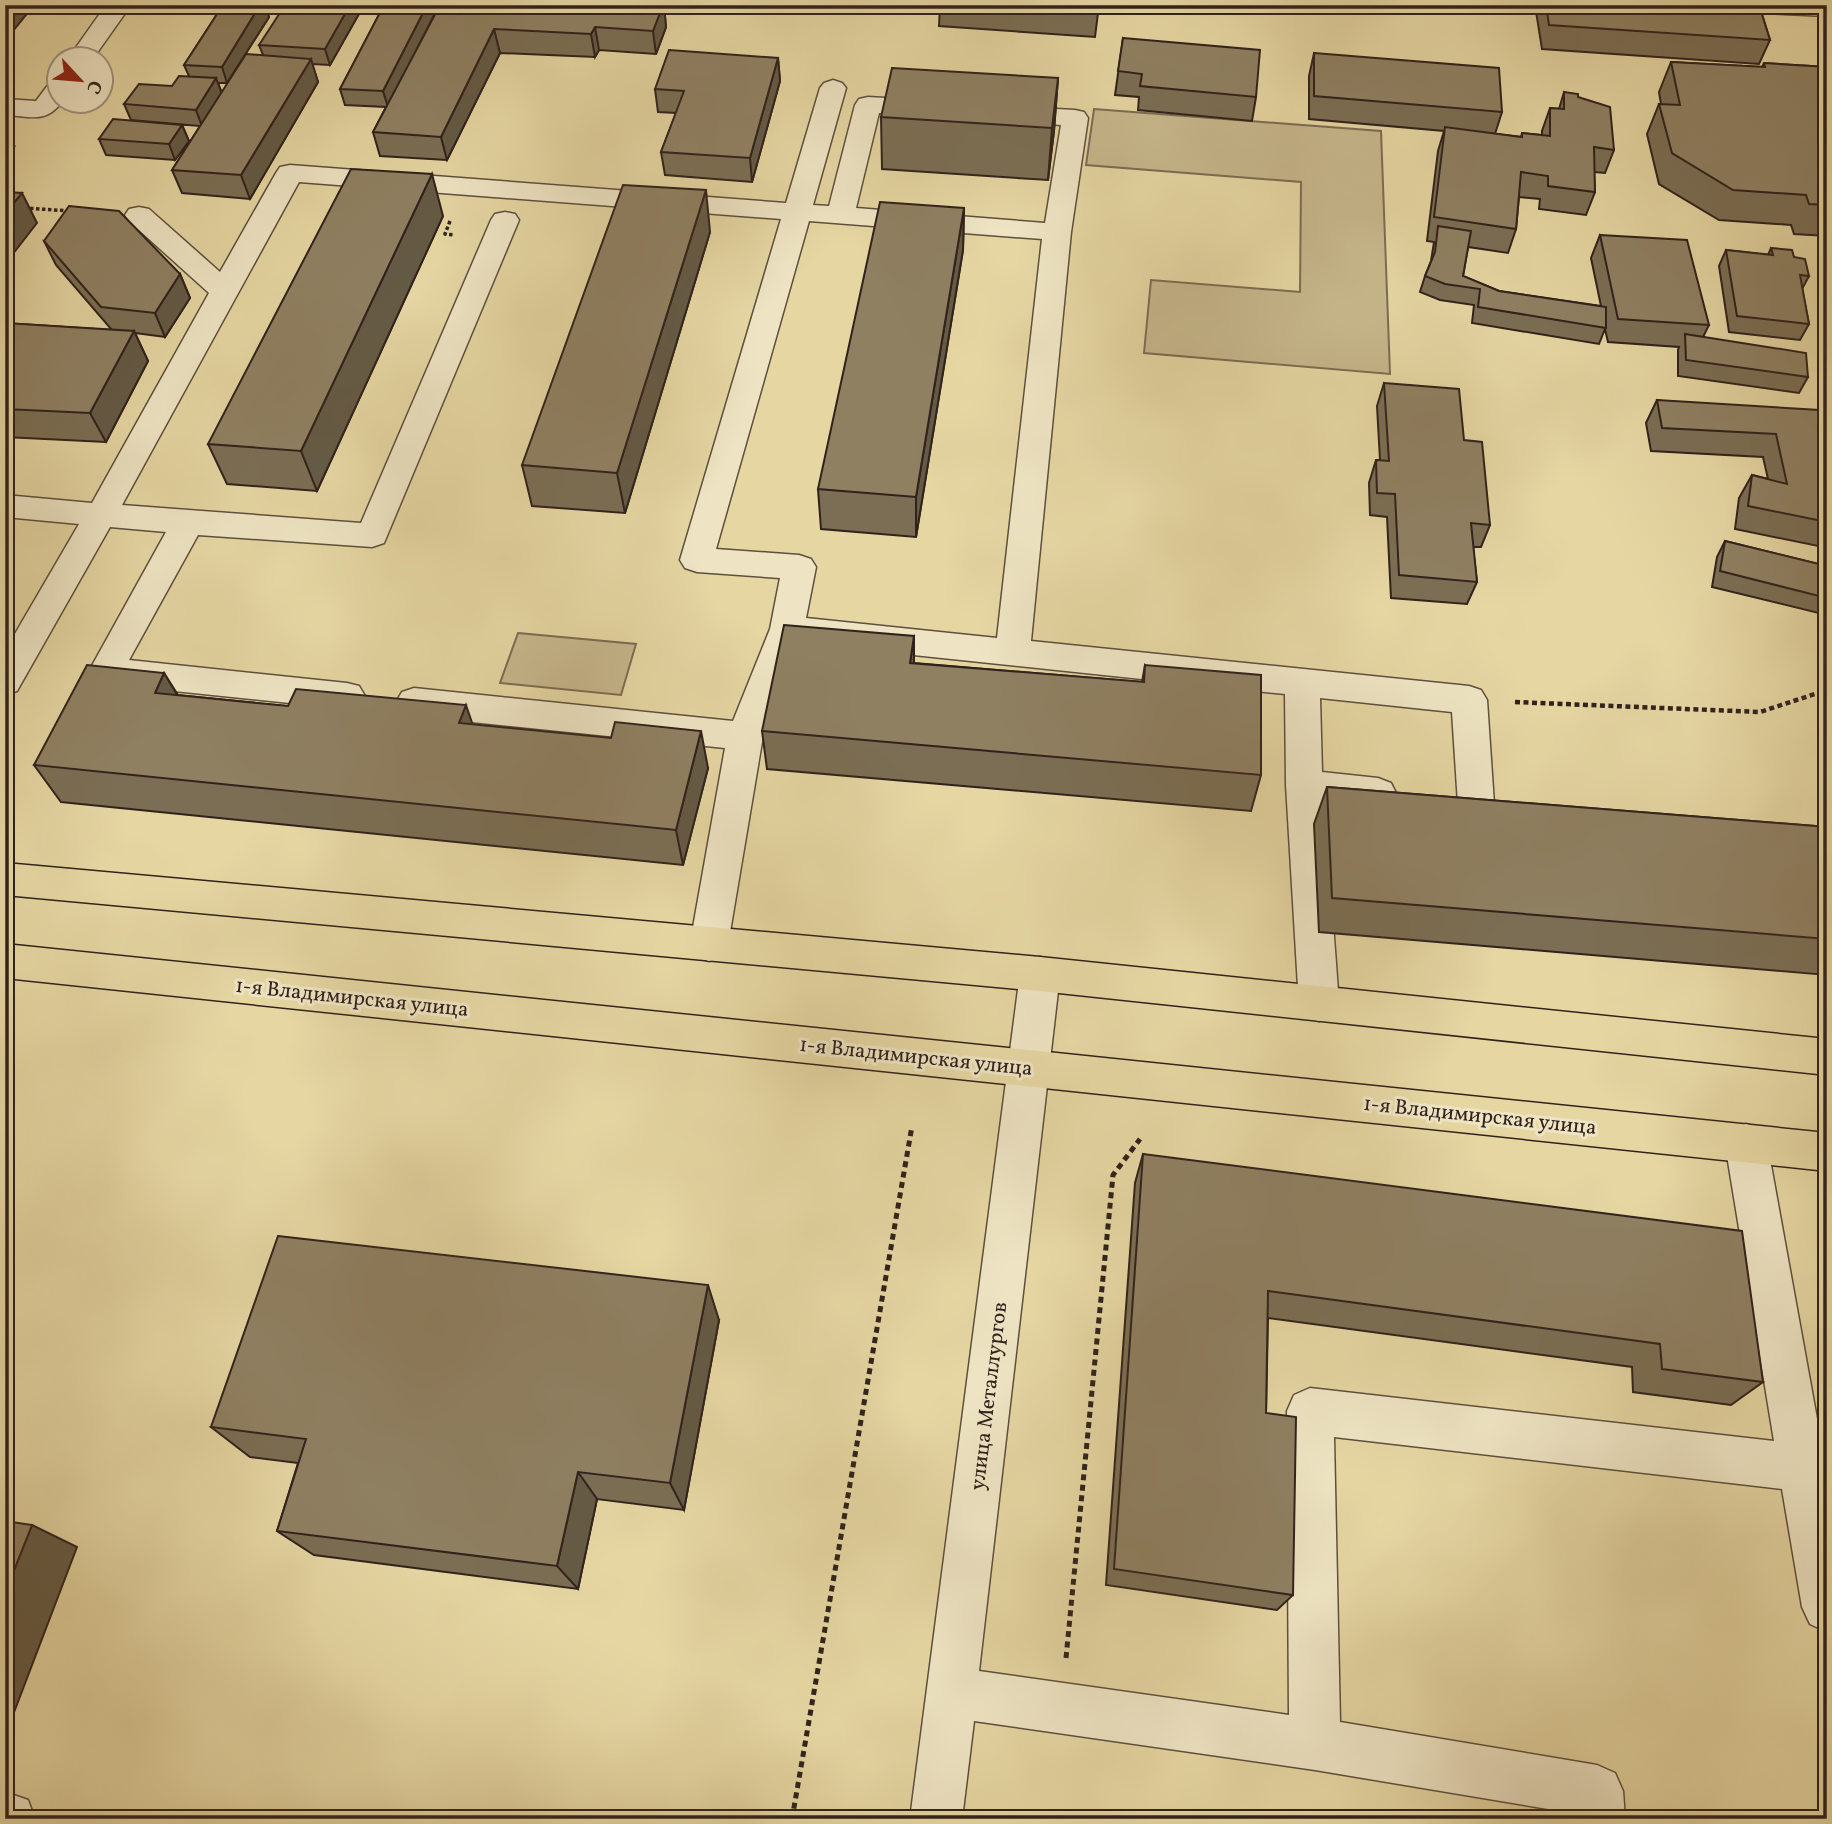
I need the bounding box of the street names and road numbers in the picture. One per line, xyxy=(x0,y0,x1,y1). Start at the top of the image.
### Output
street label: 1-я Владимирская улица xyxy=(234,972,470,1025)
street label: 1-я Владимирская улица xyxy=(798,1031,1034,1084)
street label: 1-я Владимирская улица xyxy=(1362,1090,1598,1143)
street label: улица Металлургов xyxy=(964,1300,1015,1492)

